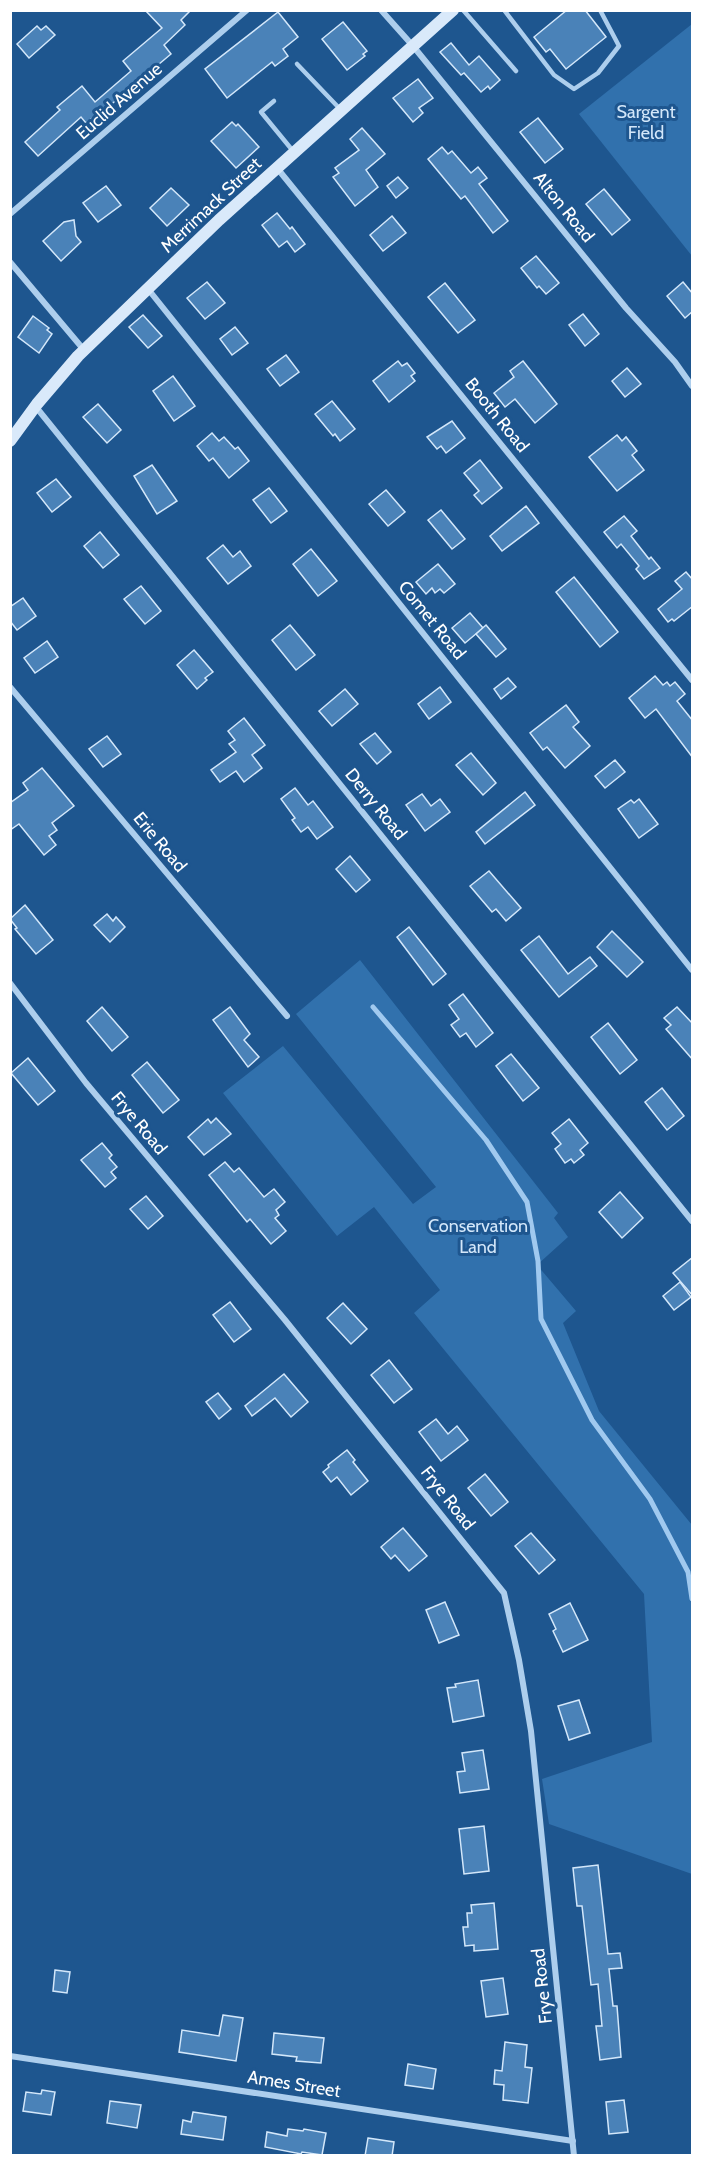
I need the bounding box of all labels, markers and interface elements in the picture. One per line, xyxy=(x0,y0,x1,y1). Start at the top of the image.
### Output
street label: Euclid Avenue xyxy=(72,58,166,144)
park label: Sargent Field xyxy=(617,101,675,144)
street label: Merrimack Street xyxy=(156,153,266,257)
street label: Alton Road xyxy=(529,167,599,247)
street label: Booth Road xyxy=(460,373,534,457)
street label: Comet Road xyxy=(394,576,470,664)
street label: Derry Road xyxy=(340,764,412,844)
street label: Erie Road xyxy=(129,807,191,877)
street label: Frye Road xyxy=(106,1087,172,1159)
park label: Conservation Land xyxy=(428,1215,528,1258)
street label: Frye Road xyxy=(416,1461,480,1535)
street label: Frye Road xyxy=(527,1947,557,2025)
street label: Ames Street xyxy=(246,2066,342,2102)

